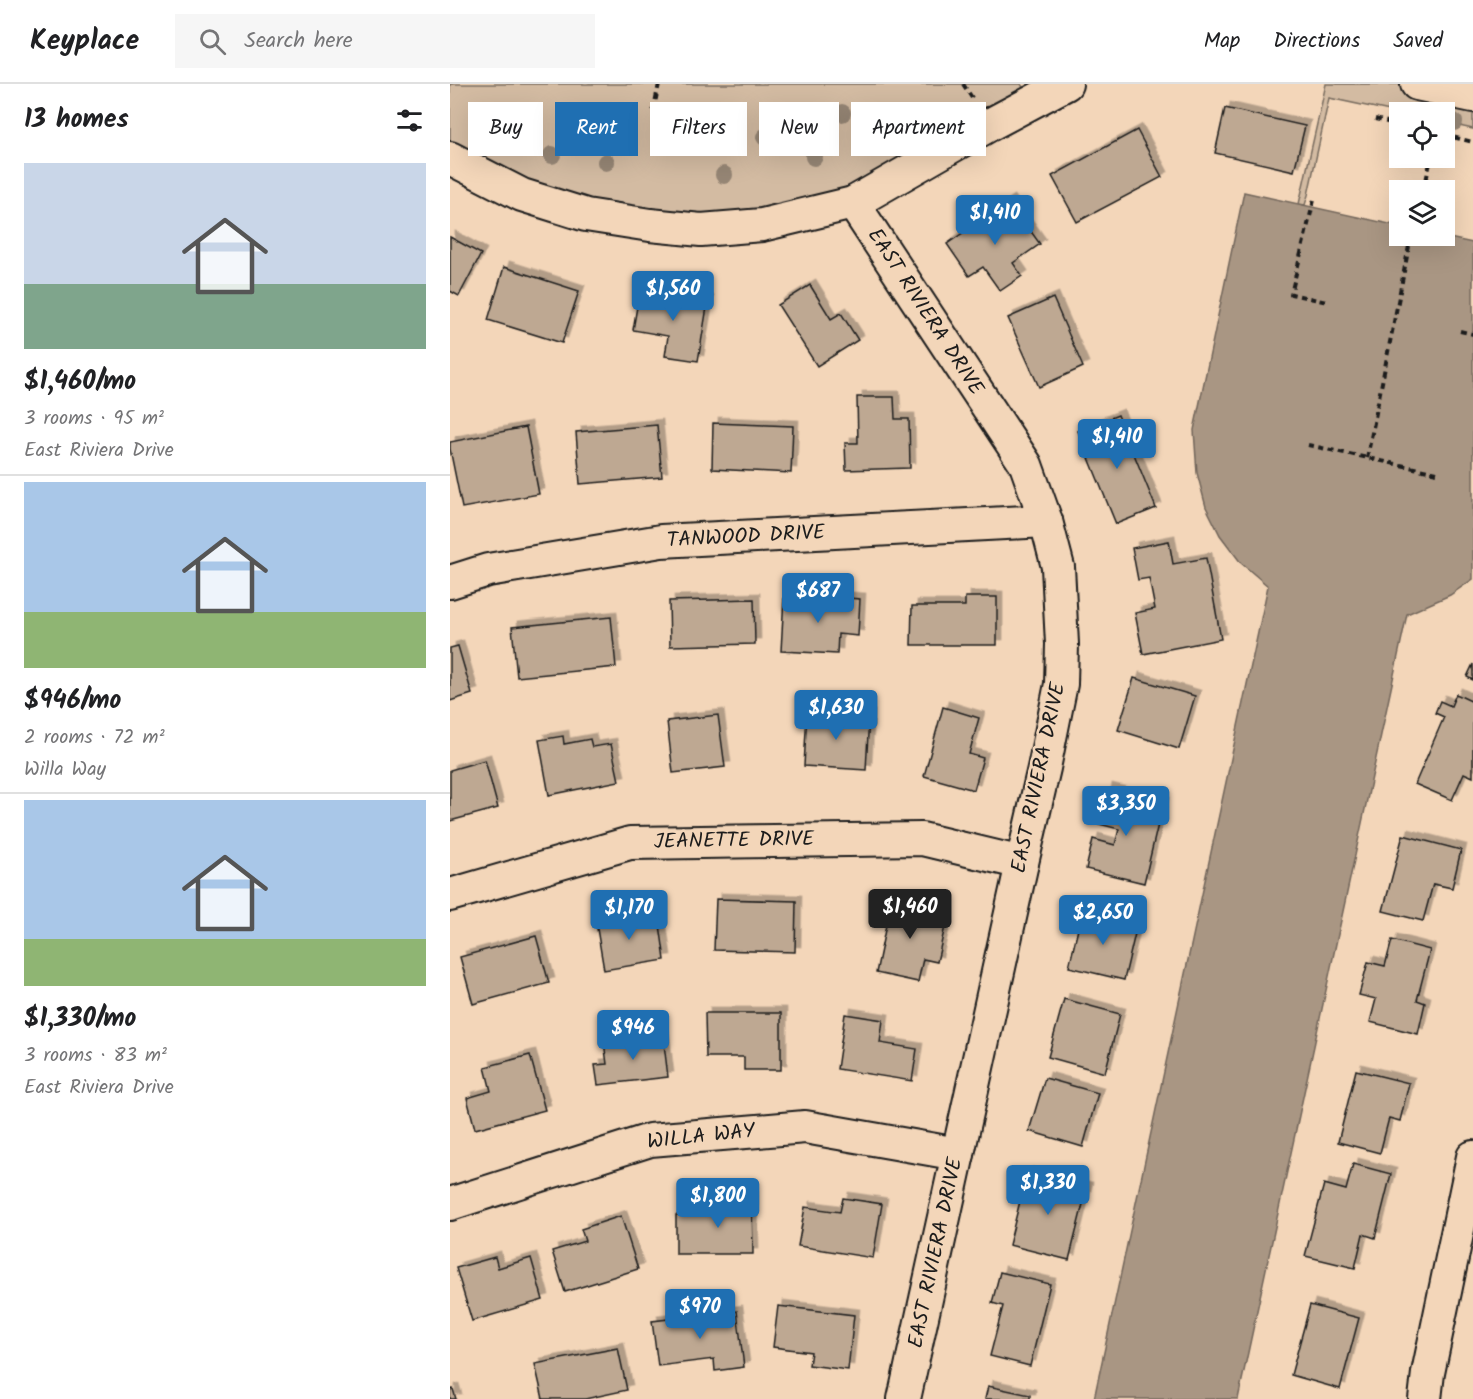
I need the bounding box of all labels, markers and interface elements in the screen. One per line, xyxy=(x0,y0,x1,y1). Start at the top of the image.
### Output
search box xyxy=(175,14,595,68)
text: Keyplace xyxy=(30,19,139,64)
text: Search here xyxy=(244,24,353,59)
icon: search xyxy=(196,25,229,58)
text: Map xyxy=(1204,25,1240,58)
text: Directions xyxy=(1273,25,1360,58)
text: Saved xyxy=(1393,25,1443,58)
text: 13 homes xyxy=(24,99,129,141)
chip: Buy xyxy=(468,102,543,156)
chip: Rent xyxy=(555,102,638,156)
chip: Filters xyxy=(650,102,747,156)
chip: New xyxy=(759,102,839,156)
chip: Apartment xyxy=(851,102,986,156)
map controls xyxy=(1389,102,1455,246)
button: locate xyxy=(1389,102,1455,168)
icon: filters xyxy=(393,104,426,137)
button: layers xyxy=(1389,180,1455,246)
pin: $1,410 xyxy=(946,195,1044,246)
text: $1,410 xyxy=(970,198,1020,230)
icon: home xyxy=(171,202,279,310)
street label: EAST RIVIERA DRIVE xyxy=(858,222,992,403)
pin: $1,560 xyxy=(624,271,722,322)
text: $1,560 xyxy=(646,274,700,306)
text: $1,460/mo xyxy=(24,361,136,403)
text: 3 rooms · 95 m² xyxy=(24,403,164,435)
pin: $1,410 xyxy=(1068,419,1166,470)
text: $1,410 xyxy=(1092,422,1142,454)
text: East Riviera Drive xyxy=(24,435,174,467)
street label: TANWOOD DRIVE xyxy=(666,516,827,558)
icon: home xyxy=(171,521,279,629)
pin: $687 xyxy=(782,573,854,624)
text: $687 xyxy=(796,576,840,608)
street label: EAST RIVIERA DRIVE xyxy=(1003,679,1075,876)
text: $946/mo xyxy=(24,680,121,722)
pin: $1,630 xyxy=(787,690,885,741)
text: $1,630 xyxy=(808,693,864,725)
text: 2 rooms · 72 m² xyxy=(24,722,165,754)
text: Willa Way xyxy=(24,754,106,786)
pin: $3,350 xyxy=(1077,786,1175,837)
text: $3,350 xyxy=(1096,789,1156,821)
street label: JEANETTE DRIVE xyxy=(654,823,815,859)
icon: home xyxy=(171,839,279,947)
pin: $1,460 xyxy=(861,889,959,940)
pin: $1,170 xyxy=(580,890,678,941)
text: $1,460 xyxy=(882,892,938,924)
text: $1,170 xyxy=(605,893,653,925)
pin: $2,650 xyxy=(1054,895,1152,946)
text: $2,650 xyxy=(1073,898,1133,930)
text: $1,330/mo xyxy=(24,998,136,1040)
pin: $946 xyxy=(597,1010,669,1061)
text: $946 xyxy=(611,1013,655,1045)
text: 3 rooms · 83 m² xyxy=(24,1040,167,1072)
text: East Riviera Drive xyxy=(24,1072,174,1104)
street label: WILLA WAY xyxy=(645,1115,758,1159)
street label: EAST RIVIERA DRIVE xyxy=(900,1154,972,1351)
pin: $1,330 xyxy=(999,1165,1097,1216)
text: $1,330 xyxy=(1020,1168,1076,1200)
pin: $1,800 xyxy=(669,1178,767,1229)
text: $1,800 xyxy=(690,1181,746,1213)
pin: $970 xyxy=(664,1289,736,1340)
text: $970 xyxy=(679,1292,721,1324)

